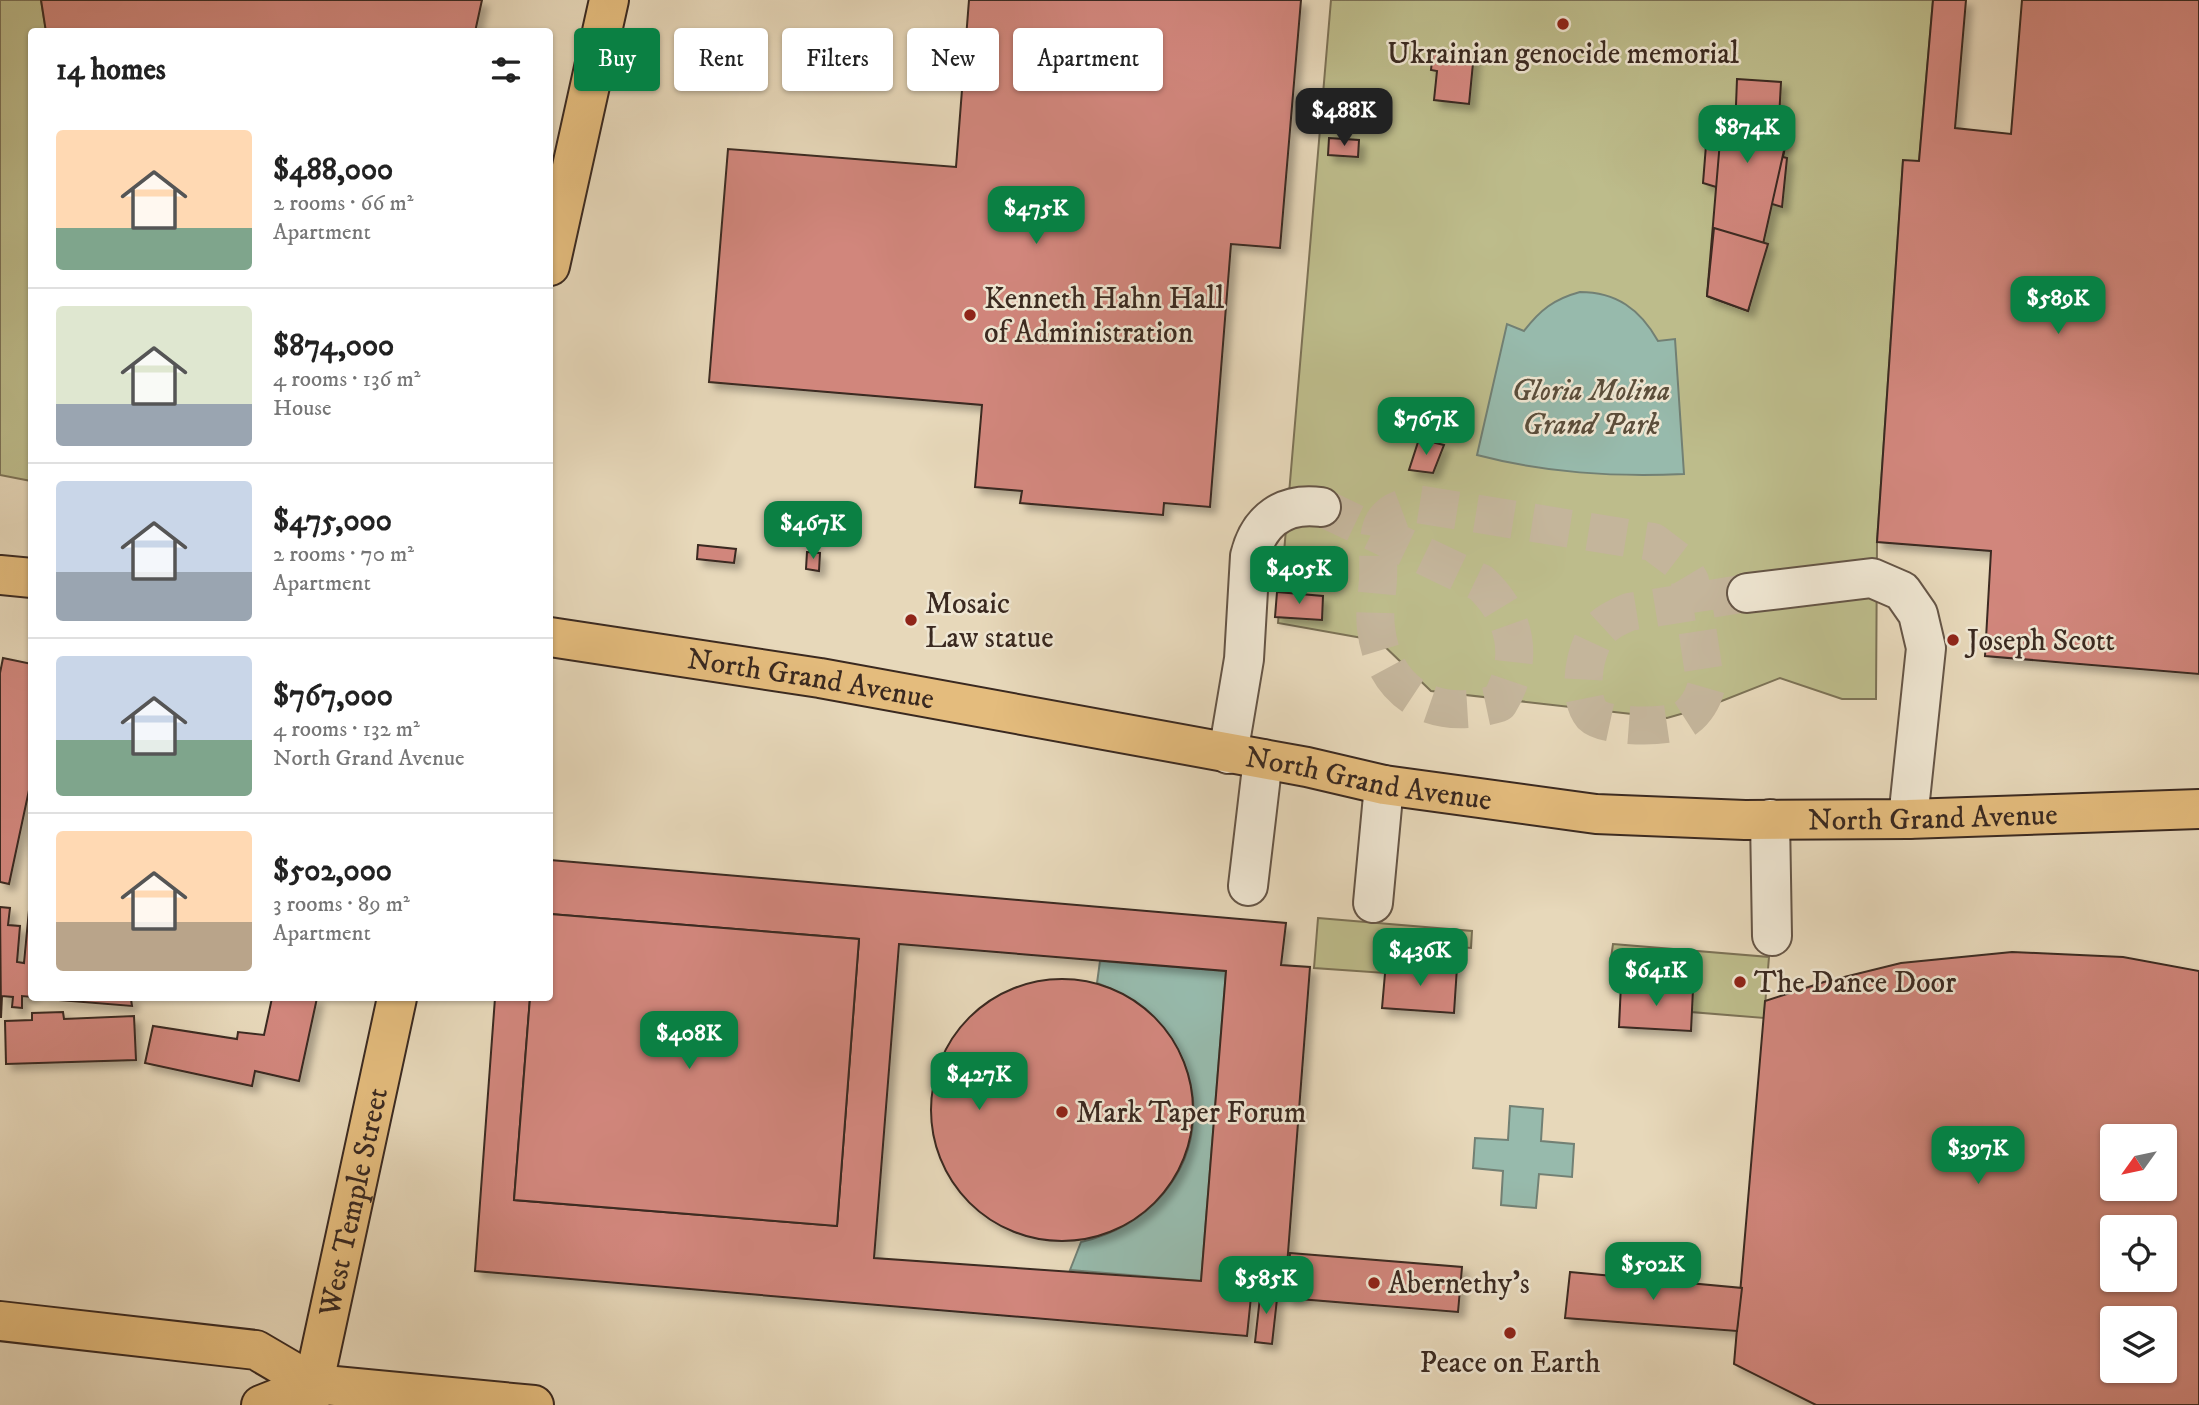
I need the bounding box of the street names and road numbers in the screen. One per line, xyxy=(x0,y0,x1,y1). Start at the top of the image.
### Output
street label: North Grand Avenue xyxy=(684,641,937,719)
street label: North Grand Avenue xyxy=(1242,739,1494,820)
street label: North Grand Avenue xyxy=(1808,797,2058,840)
street label: West Temple Street xyxy=(312,1084,397,1321)

